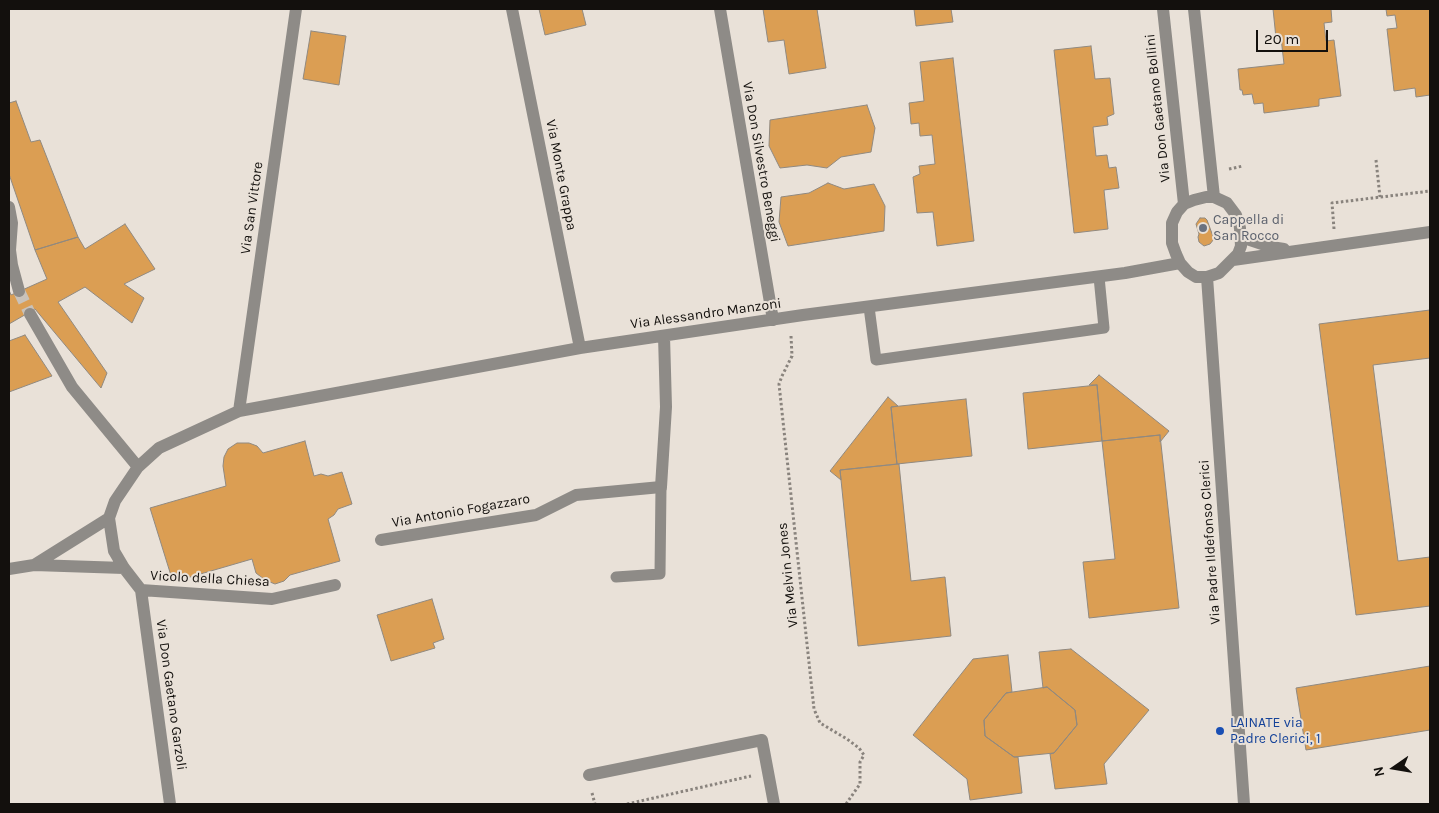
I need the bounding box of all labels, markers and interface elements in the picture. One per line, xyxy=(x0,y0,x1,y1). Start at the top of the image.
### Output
scale bar xyxy=(1259,20,1332,52)
text: 20 m xyxy=(1264,30,1299,48)
street label: Via Don Gaetano Bollini xyxy=(1142,33,1174,183)
street label: Via Don Silvestro Beneggi xyxy=(739,80,783,244)
street label: Via Monte Grappa xyxy=(542,118,580,232)
street label: Via San Vittore xyxy=(237,161,267,255)
place label: Cappella di San Rocco xyxy=(1213,212,1284,244)
marker: Cappella di San Rocco xyxy=(1197,222,1209,234)
street label: Via Alessandro Manzoni xyxy=(629,295,783,333)
street label: Via Padre Ildefonso Clerici xyxy=(1196,459,1224,625)
street label: Via Antonio Fogazzaro xyxy=(391,491,531,531)
street label: Via Melvin Jones xyxy=(774,522,802,628)
street label: Vicolo della Chiesa xyxy=(150,567,270,591)
street label: Via Don Gaetano Garzoli xyxy=(152,618,190,772)
place label: LAINATE via Padre Clerici, 1 xyxy=(1230,715,1321,748)
marker: LAINATE via Padre Clerici, 1 xyxy=(1214,725,1226,737)
north arrow xyxy=(1369,743,1419,793)
text: N xyxy=(1369,765,1388,778)

